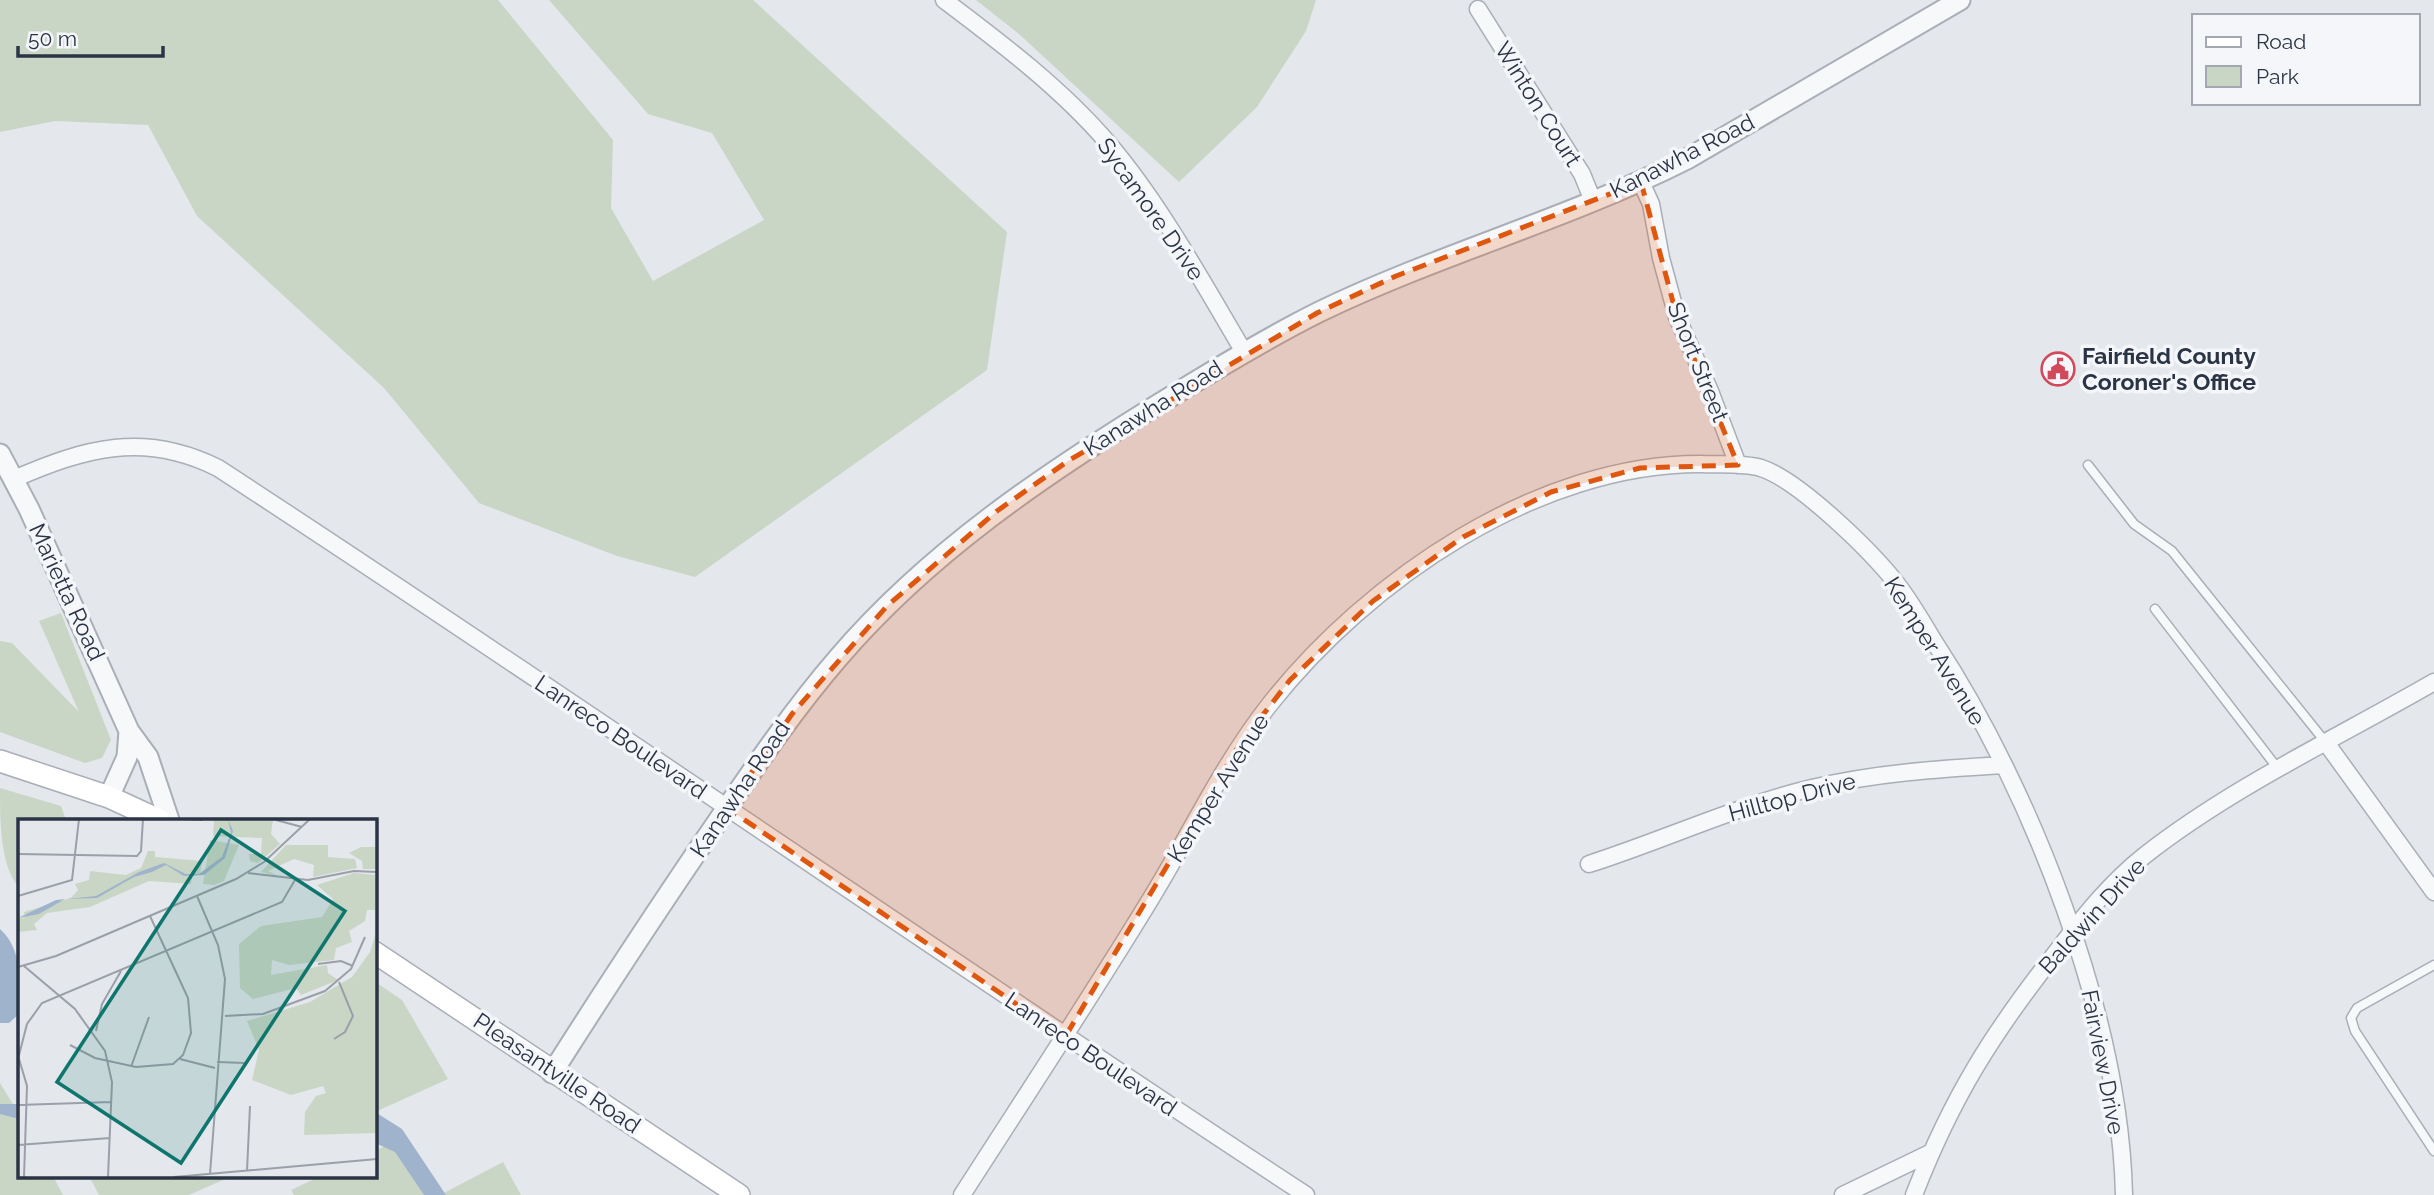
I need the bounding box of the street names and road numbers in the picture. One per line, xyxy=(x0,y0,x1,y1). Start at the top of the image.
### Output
street label: Winton Court xyxy=(1489,36,1588,171)
street label: Kanawha Road xyxy=(1605,108,1759,204)
street label: Sycamore Drive xyxy=(1092,132,1211,285)
street label: Short Street xyxy=(1662,298,1735,426)
street label: Kanawha Road xyxy=(1078,354,1227,461)
street label: Marietta Road xyxy=(24,519,111,665)
street label: Kemper Avenue xyxy=(1879,572,1992,730)
street label: Lanreco Boulevard xyxy=(530,669,712,804)
street label: Kemper Avenue xyxy=(1161,709,1274,867)
street label: Kanawha Road xyxy=(684,715,795,862)
street label: Hilltop Drive xyxy=(1725,767,1858,826)
street label: Baldwin Drive xyxy=(2033,852,2151,979)
street label: Lanreco Boulevard xyxy=(1000,986,1182,1121)
street label: Fairview Drive xyxy=(2076,987,2131,1137)
street label: Pleasantville Road xyxy=(469,1007,646,1138)

